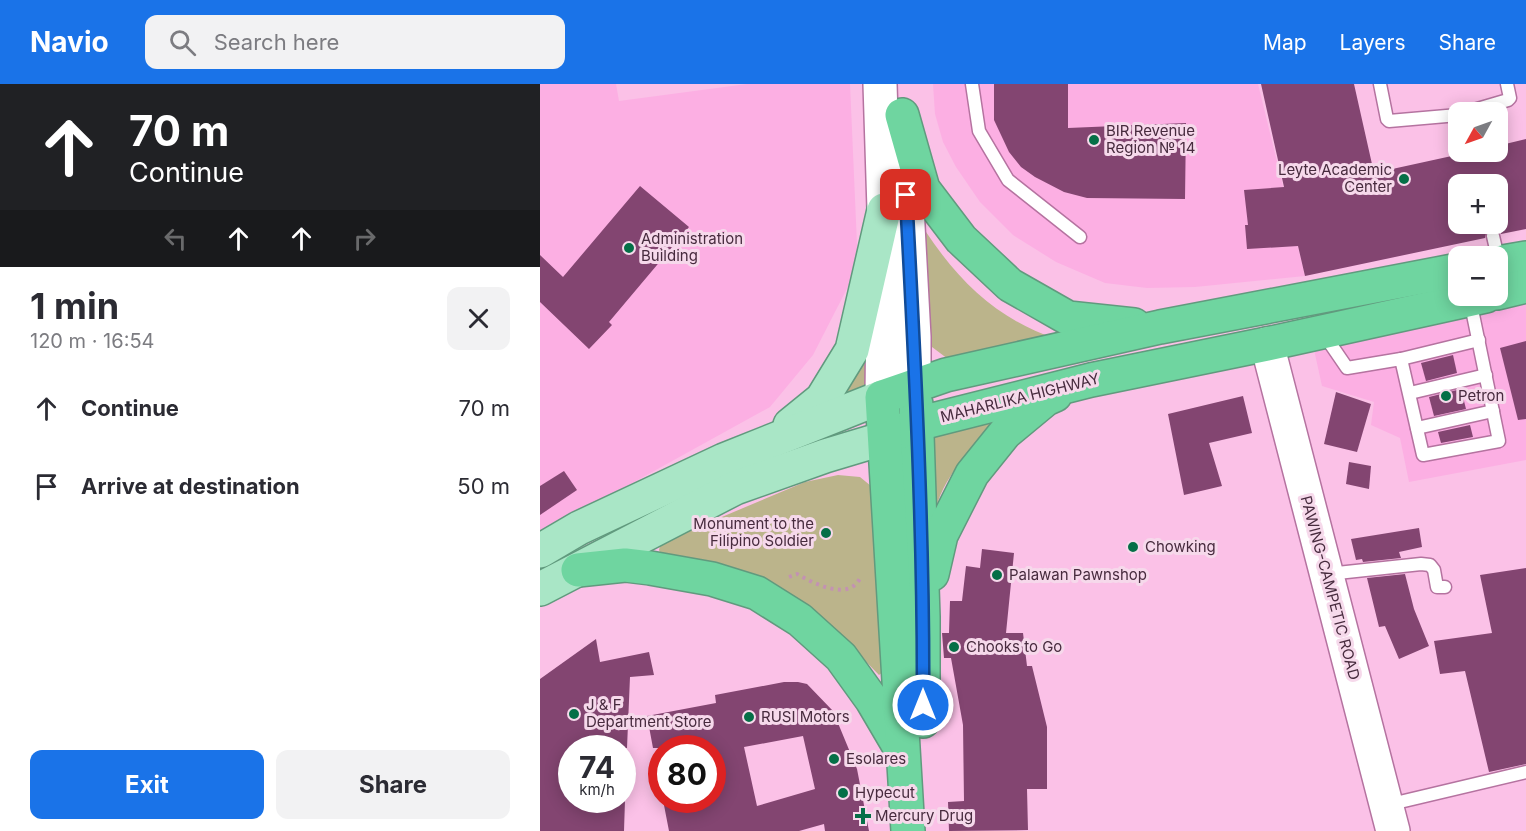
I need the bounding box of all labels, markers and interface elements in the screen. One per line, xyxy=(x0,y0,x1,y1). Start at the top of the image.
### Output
search box xyxy=(145,15,565,69)
text: Navio xyxy=(30,25,109,59)
icon: search xyxy=(166,26,199,59)
text: Search here xyxy=(214,29,339,55)
text: Map xyxy=(1263,30,1307,55)
text: Layers xyxy=(1340,30,1406,55)
text: Share xyxy=(1439,30,1496,55)
north arrow xyxy=(1448,102,1508,162)
map controls xyxy=(1448,102,1508,306)
text: 70 m xyxy=(129,105,229,156)
icon: ahead xyxy=(30,108,108,186)
place label: BIR Revenue Region № 14 xyxy=(1106,121,1195,157)
marker: BIR Revenue Region № 14 xyxy=(1087,133,1101,147)
text: Continue xyxy=(129,156,244,189)
place label: Leyte Academic Center xyxy=(1278,160,1392,196)
pin xyxy=(880,169,931,220)
marker: Leyte Academic Center xyxy=(1397,172,1411,186)
button: + xyxy=(1448,174,1508,234)
icon: arrive xyxy=(889,178,922,211)
icon: left xyxy=(159,222,192,255)
icon: ahead xyxy=(222,222,255,255)
icon: ahead xyxy=(285,222,318,255)
icon: right xyxy=(348,222,381,255)
place label: Administration Building xyxy=(641,229,743,265)
marker: Administration Building xyxy=(622,241,636,255)
button: − xyxy=(1448,246,1508,306)
text: 1 min xyxy=(30,284,119,328)
button: close xyxy=(447,287,510,350)
text: 120 m · 16:54 xyxy=(30,329,154,353)
street label: MAHARLIKA HIGHWAY xyxy=(938,369,1101,426)
place label: Petron xyxy=(1458,386,1504,405)
marker: Petron xyxy=(1439,389,1453,403)
icon: ahead xyxy=(30,392,63,425)
text: Continue xyxy=(81,395,179,421)
text: 70 m xyxy=(459,395,510,421)
icon: arrive xyxy=(30,470,63,503)
text: Arrive at destination xyxy=(81,473,300,499)
text: 50 m xyxy=(457,473,510,499)
street label: PAWING-CAMPETIC ROAD xyxy=(1297,494,1364,682)
place label: Monument to the Filipino Soldier xyxy=(693,514,814,550)
marker: Monument to the Filipino Soldier xyxy=(819,526,833,540)
place label: Chowking xyxy=(1145,537,1216,556)
marker: Chowking xyxy=(1126,540,1140,554)
place label: Palawan Pawnshop xyxy=(1009,565,1147,584)
marker: Palawan Pawnshop xyxy=(990,568,1004,582)
place label: Chooks to Go xyxy=(966,637,1062,656)
marker: Chooks to Go xyxy=(947,640,961,654)
position arrow xyxy=(891,673,955,737)
place label: J & F Department Store xyxy=(586,695,712,731)
marker: J & F Department Store xyxy=(567,707,581,721)
place label: RUSI Motors xyxy=(761,707,850,726)
marker: RUSI Motors xyxy=(742,710,756,724)
speed limit sign: 80 xyxy=(648,735,726,813)
text: 74 xyxy=(579,749,615,785)
place label: Esolares xyxy=(846,749,906,768)
button: Exit xyxy=(30,750,264,819)
button: Share xyxy=(276,750,510,819)
marker: Esolares xyxy=(827,752,841,766)
text: km/h xyxy=(579,780,615,799)
place label: Hypecut xyxy=(855,783,915,802)
marker: Hypecut xyxy=(836,786,850,800)
place label: Mercury Drug xyxy=(875,806,973,825)
marker: Mercury Drug xyxy=(856,809,870,823)

